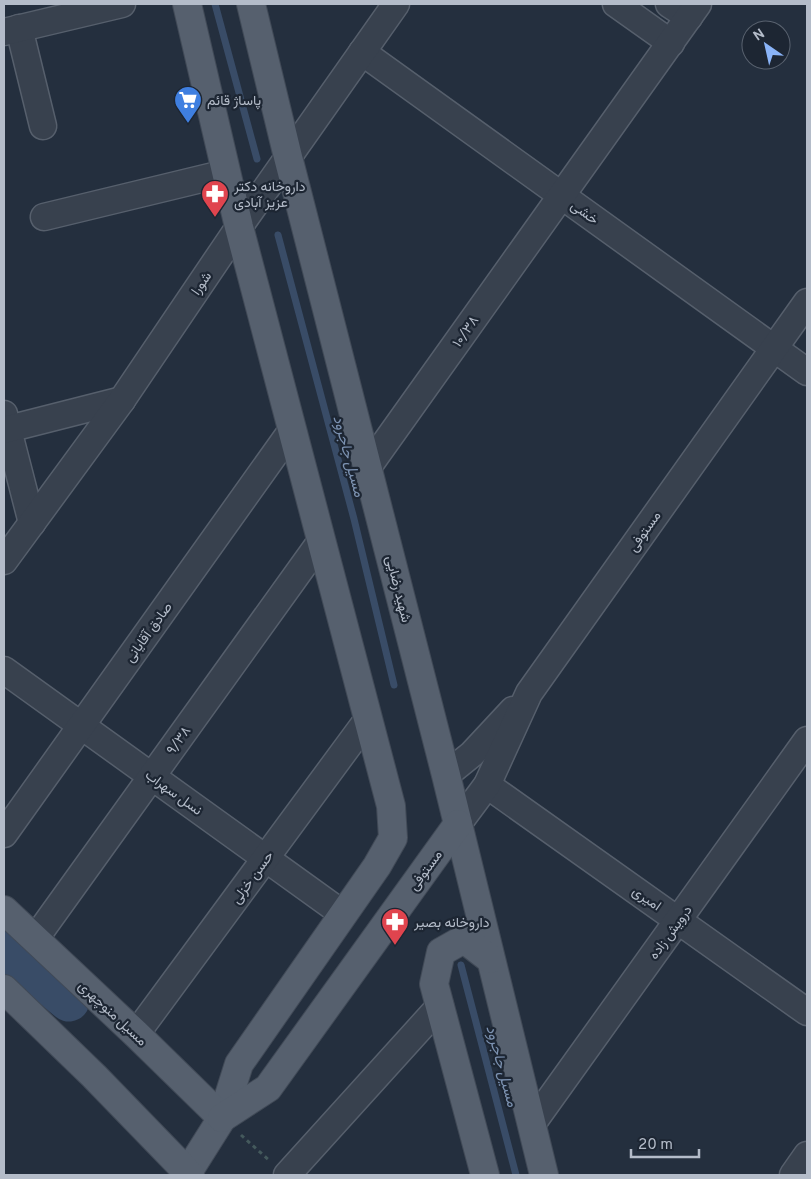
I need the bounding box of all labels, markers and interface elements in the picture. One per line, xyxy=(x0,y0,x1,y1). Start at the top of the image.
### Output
north arrow xyxy=(741,20,791,70)
text: N xyxy=(751,26,768,45)
supermarket icon: پاساژ قائم xyxy=(173,85,203,124)
place label: پاساژ قائم xyxy=(207,93,261,110)
pharmacy icon: داروخانه دکتر عزیز آبادی xyxy=(200,179,230,218)
place label: داروخانه دکتر عزیز آبادی xyxy=(233,179,306,212)
street label: خشی xyxy=(567,197,601,229)
street label: شورا xyxy=(188,269,216,299)
street label: ۱۰/۳۸ xyxy=(449,313,483,351)
water label: مسیل جاجرود xyxy=(328,414,368,500)
street label: مستوفی xyxy=(625,508,665,556)
street label: شهید رضایی xyxy=(381,554,414,625)
street label: صادق آقایانی xyxy=(122,599,177,666)
street label: ۹/۳۸ xyxy=(163,723,195,758)
street label: نسل سهراب xyxy=(141,767,205,820)
street label: مستوفی xyxy=(406,847,447,894)
street label: حسن خزلی xyxy=(228,848,278,908)
street label: امیری xyxy=(628,883,664,915)
street label: درویش زاده xyxy=(646,902,697,963)
pharmacy icon: داروخانه بصیر xyxy=(380,907,410,946)
place label: داروخانه بصیر xyxy=(413,915,490,932)
street label: مسیل منوچهری xyxy=(74,978,150,1050)
water label: مسیل جاجرود xyxy=(481,1024,521,1110)
scale bar xyxy=(631,1126,698,1158)
text: 20 m xyxy=(638,1136,673,1155)

